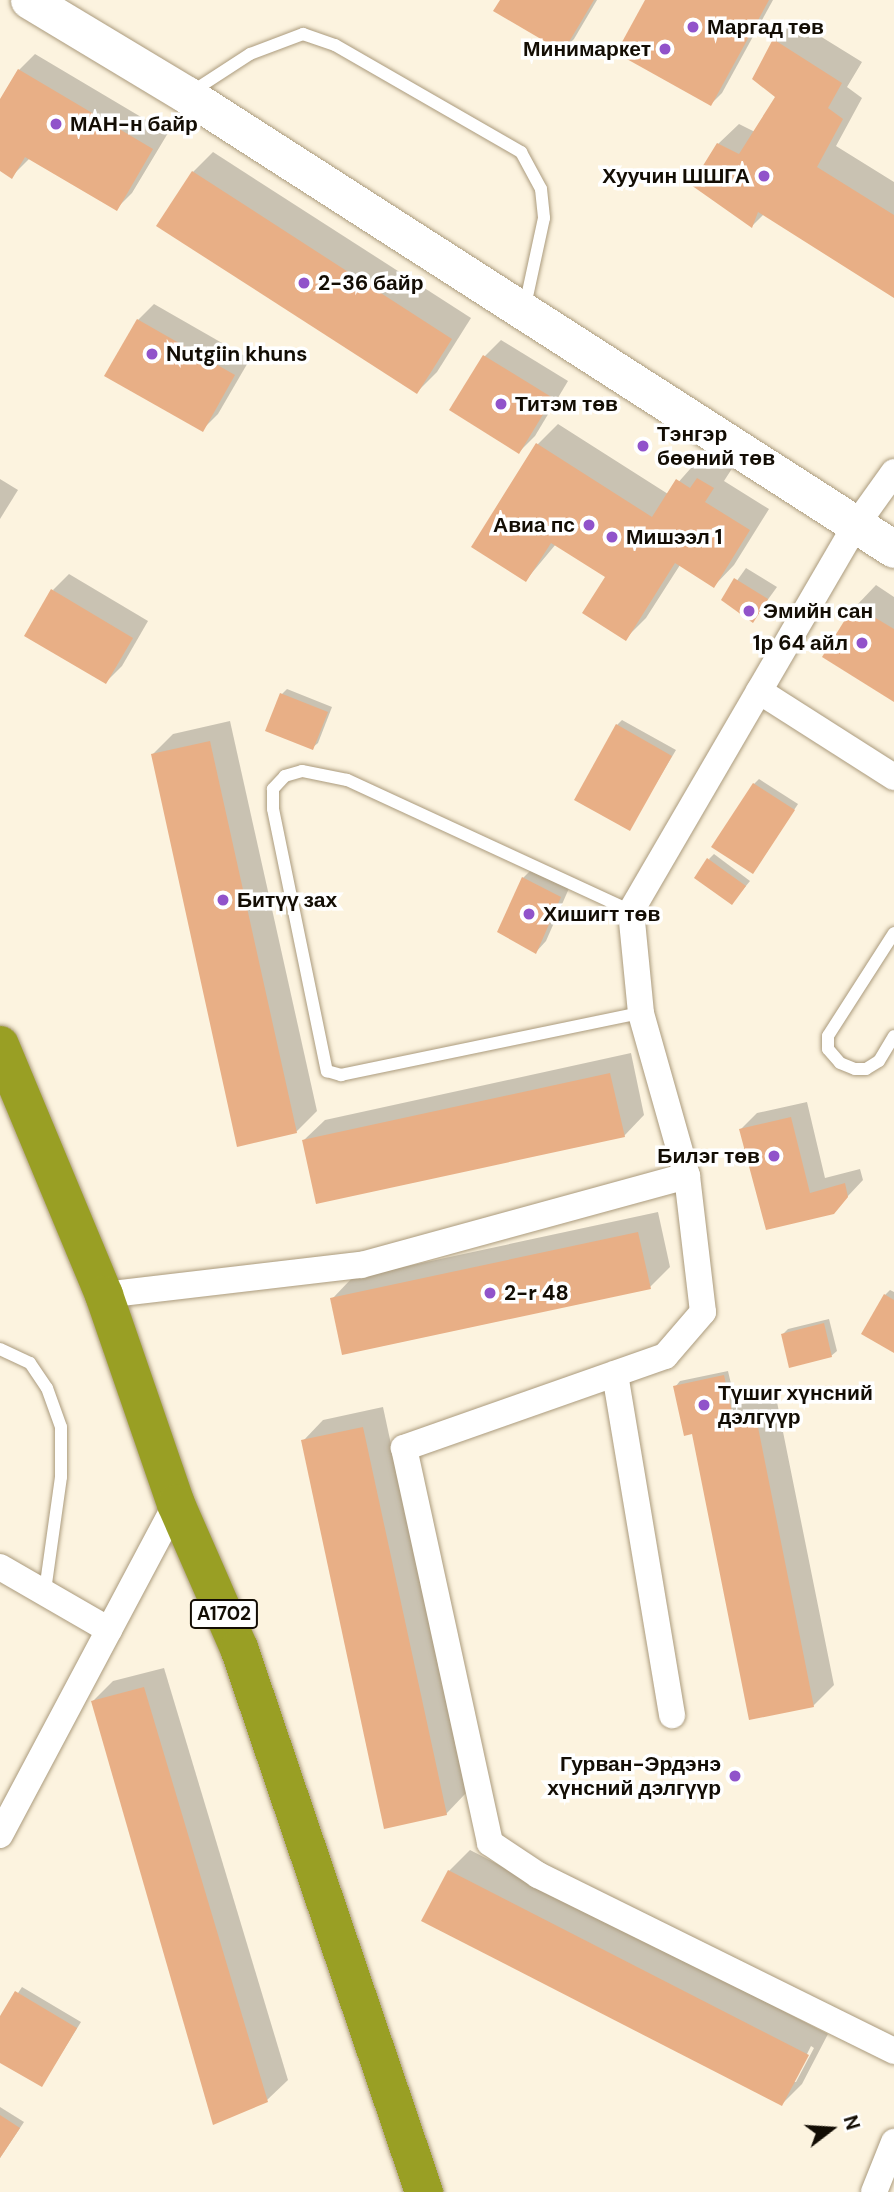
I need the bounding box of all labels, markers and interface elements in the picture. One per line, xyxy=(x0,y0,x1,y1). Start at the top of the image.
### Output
place label: Маргад төв xyxy=(707,14,824,40)
marker: Маргад төв xyxy=(685,19,701,35)
place label: Минимаркет xyxy=(523,36,651,62)
marker: Минимаркет xyxy=(657,41,673,57)
place label: МАН-н байр xyxy=(70,111,198,137)
marker: МАН-н байр xyxy=(48,116,64,132)
place label: Хуучин ШШГА xyxy=(602,163,750,189)
marker: Хуучин ШШГА xyxy=(756,168,772,184)
place label: 2-36 байр xyxy=(318,270,424,296)
marker: 2-36 байр xyxy=(296,275,312,291)
place label: Nutgiin khuns xyxy=(166,341,307,367)
marker: Nutgiin khuns xyxy=(144,346,160,362)
place label: Титэм төв xyxy=(515,391,618,417)
marker: Титэм төв xyxy=(493,396,509,412)
place label: Тэнгэр бөөний төв xyxy=(657,421,775,471)
marker: Тэнгэр бөөний төв xyxy=(635,438,651,454)
place label: Авиа пс xyxy=(493,512,575,538)
marker: Авиа пс xyxy=(581,517,597,533)
place label: Мишээл 1 xyxy=(626,524,722,550)
marker: Мишээл 1 xyxy=(604,529,620,545)
place label: Эмийн сан xyxy=(763,598,873,624)
marker: Эмийн сан xyxy=(741,603,757,619)
place label: 1р 64 айл xyxy=(753,630,848,656)
marker: 1р 64 айл xyxy=(854,635,870,651)
place label: Битүү зах xyxy=(237,887,337,913)
marker: Битүү зах xyxy=(215,892,231,908)
place label: Хишигт төв xyxy=(543,901,660,927)
marker: Хишигт төв xyxy=(521,906,537,922)
place label: Билэг төв xyxy=(657,1143,760,1169)
marker: Билэг төв xyxy=(766,1148,782,1164)
place label: 2-r 48 xyxy=(504,1280,569,1306)
marker: 2-r 48 xyxy=(482,1285,498,1301)
place label: Түшиг хүнсний дэлгүүр xyxy=(718,1380,873,1430)
marker: Түшиг хүнсний дэлгүүр xyxy=(696,1397,712,1413)
road number: A1702 xyxy=(189,1598,259,1630)
place label: Гурван-Эрдэнэ хүнсний дэлгүүр xyxy=(547,1751,721,1801)
marker: Гурван-Эрдэнэ хүнсний дэлгүүр xyxy=(727,1768,743,1784)
north arrow xyxy=(796,2094,866,2164)
text: N xyxy=(838,2112,866,2133)

